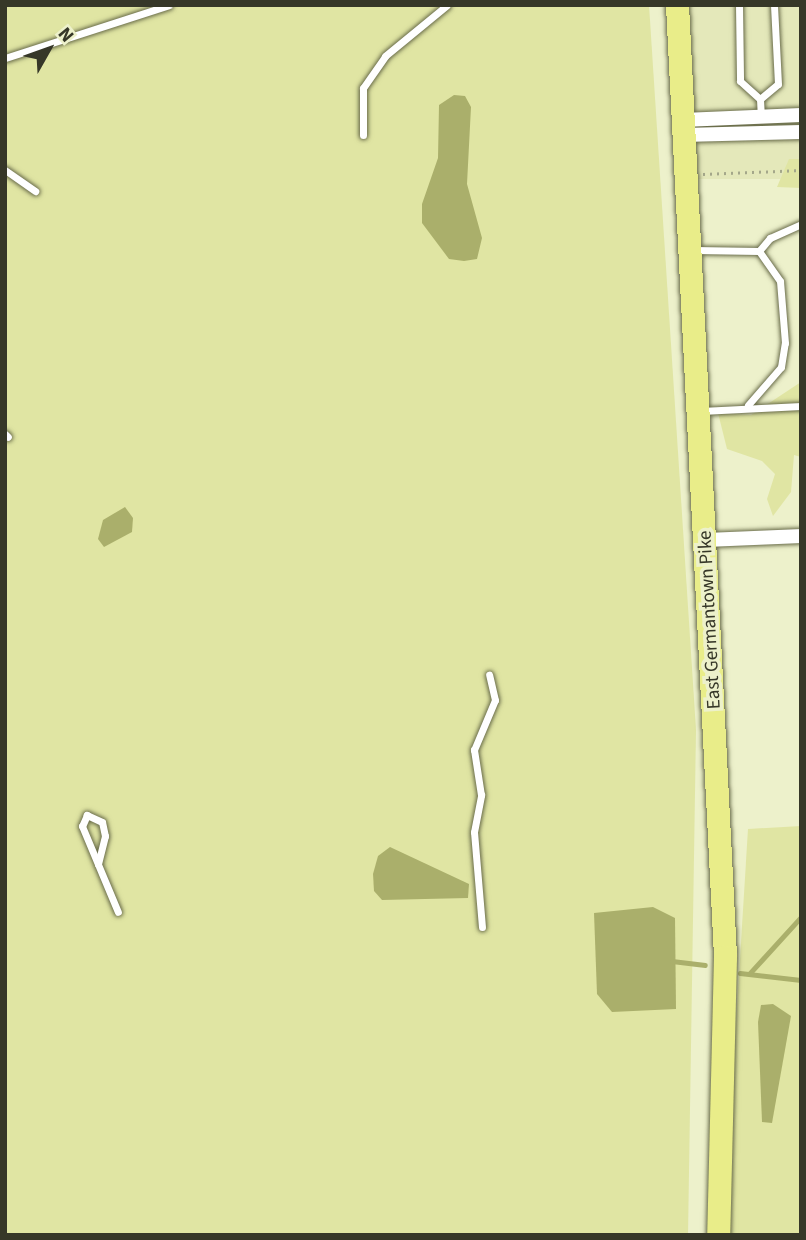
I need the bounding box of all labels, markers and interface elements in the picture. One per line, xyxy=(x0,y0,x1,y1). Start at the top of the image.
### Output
north arrow xyxy=(14,14,84,84)
text: N xyxy=(51,22,80,49)
street label: East Germantown Pike xyxy=(694,530,726,710)

